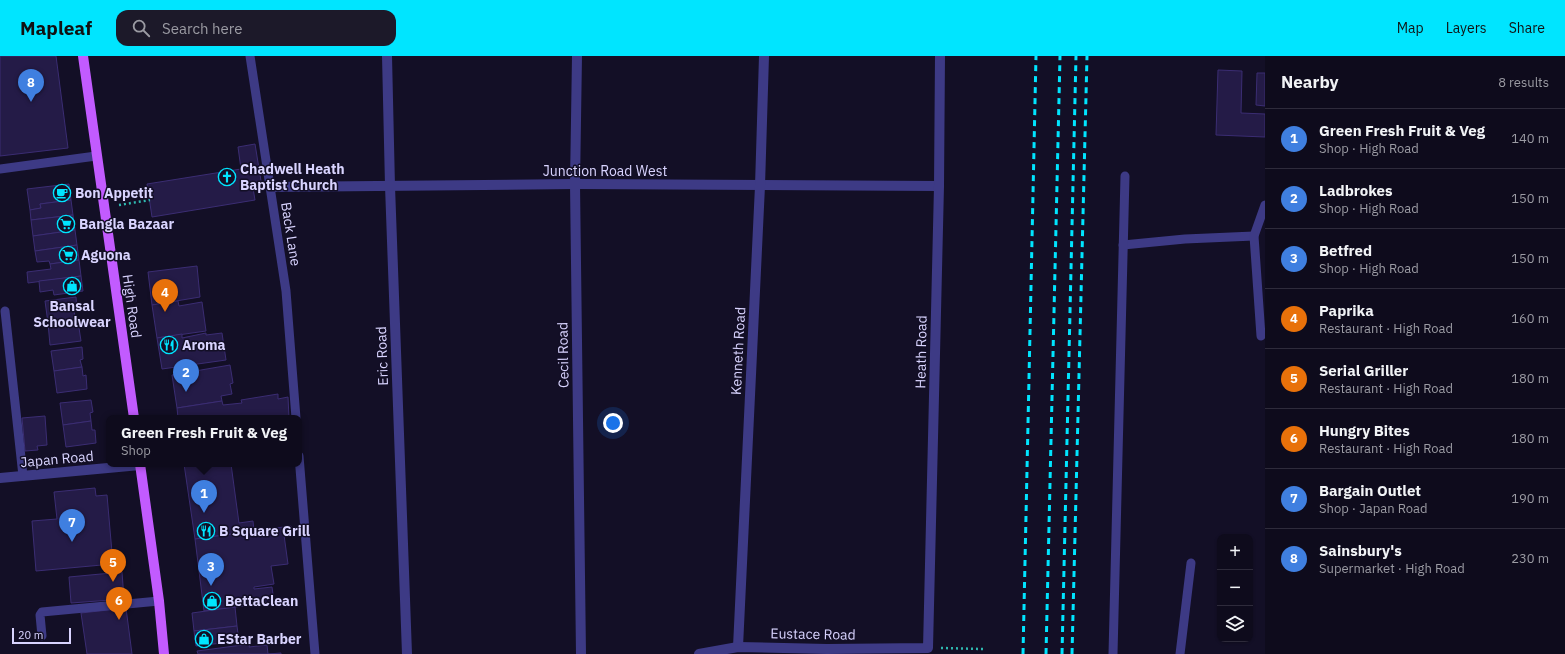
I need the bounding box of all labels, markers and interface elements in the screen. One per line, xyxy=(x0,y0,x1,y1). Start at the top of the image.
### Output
search box xyxy=(116,10,396,46)
text: Mapleaf xyxy=(20,16,92,40)
icon: search xyxy=(130,17,152,39)
text: Search here xyxy=(162,19,242,38)
text: Map xyxy=(1397,19,1424,37)
text: Layers xyxy=(1446,19,1487,37)
text: Share xyxy=(1509,19,1545,37)
pin: 8 xyxy=(18,69,44,102)
text: Nearby xyxy=(1281,71,1339,93)
text: 8 results xyxy=(1498,74,1549,91)
text: Green Fresh Fruit & Veg xyxy=(1319,121,1485,140)
text: 1 xyxy=(1290,130,1298,147)
text: 140 m xyxy=(1511,130,1549,147)
text: Shop · High Road xyxy=(1319,140,1419,157)
place label: Chadwell Heath Baptist Church xyxy=(240,160,345,194)
street label: Junction Road West xyxy=(543,162,667,180)
church icon: Chadwell Heath Baptist Church xyxy=(217,167,237,187)
text: Ladbrokes xyxy=(1319,181,1392,200)
cafe icon: Bon Appetit xyxy=(52,183,72,203)
place label: Bon Appetit xyxy=(75,184,153,202)
text: 2 xyxy=(1290,190,1298,207)
text: 150 m xyxy=(1511,190,1549,207)
text: Shop · High Road xyxy=(1319,200,1419,217)
street label: Back Lane xyxy=(277,201,305,268)
supermarket icon: Bangla Bazaar xyxy=(56,214,76,234)
place label: Bangla Bazaar xyxy=(79,215,174,233)
text: Betfred xyxy=(1319,241,1372,260)
supermarket icon: Aguona xyxy=(58,245,78,265)
place label: Aguona xyxy=(81,246,131,264)
text: 3 xyxy=(1290,250,1298,267)
text: 150 m xyxy=(1511,250,1549,267)
text: Shop · High Road xyxy=(1319,260,1419,277)
street label: High Road xyxy=(119,273,145,339)
shop icon: Bansal Schoolwear xyxy=(62,276,82,296)
pin: 4 xyxy=(152,279,178,312)
place label: Bansal Schoolwear xyxy=(33,297,111,331)
text: Paprika xyxy=(1319,301,1374,320)
street label: Kenneth Road xyxy=(727,307,749,395)
text: 4 xyxy=(1290,310,1298,327)
text: 160 m xyxy=(1511,310,1549,327)
street label: Heath Road xyxy=(911,315,931,389)
text: Restaurant · High Road xyxy=(1319,320,1453,337)
street label: Cecil Road xyxy=(553,322,573,388)
street label: Eric Road xyxy=(372,326,392,386)
restaurant icon: Aroma xyxy=(159,335,179,355)
place label: Aroma xyxy=(182,336,226,354)
pin: 2 xyxy=(173,359,199,392)
text: Serial Griller xyxy=(1319,361,1408,380)
text: 5 xyxy=(1290,370,1298,387)
text: 180 m xyxy=(1511,370,1549,387)
text: Restaurant · High Road xyxy=(1319,380,1453,397)
your location xyxy=(603,413,623,433)
popup xyxy=(106,415,302,467)
text: Hungry Bites xyxy=(1319,421,1410,440)
text: Green Fresh Fruit & Veg xyxy=(121,423,287,442)
text: 6 xyxy=(1290,430,1298,447)
text: 180 m xyxy=(1511,430,1549,447)
text: Restaurant · High Road xyxy=(1319,440,1453,457)
text: Shop xyxy=(121,442,151,459)
street label: Japan Road xyxy=(20,447,94,471)
pin: 1 xyxy=(191,480,217,513)
text: Bargain Outlet xyxy=(1319,481,1421,500)
text: 7 xyxy=(1290,490,1298,507)
text: 190 m xyxy=(1511,490,1549,507)
text: Shop · Japan Road xyxy=(1319,500,1428,517)
pin: 7 xyxy=(59,509,85,542)
restaurant icon: B Square Grill xyxy=(196,521,216,541)
place label: B Square Grill xyxy=(219,522,310,540)
map controls xyxy=(1217,534,1253,642)
button: + xyxy=(1217,534,1253,570)
text: Sainsbury's xyxy=(1319,541,1402,560)
pin: 5 xyxy=(100,549,126,582)
text: 8 xyxy=(1290,550,1298,567)
text: 230 m xyxy=(1511,550,1549,567)
pin: 3 xyxy=(198,553,224,586)
text: Supermarket · High Road xyxy=(1319,560,1465,577)
button: − xyxy=(1217,570,1253,606)
pin: 6 xyxy=(106,587,132,620)
shop icon: BettaClean xyxy=(202,591,222,611)
place label: BettaClean xyxy=(225,592,298,610)
button: layers xyxy=(1217,606,1253,642)
street label: Eustace Road xyxy=(770,624,856,644)
scale bar xyxy=(12,626,71,645)
text: 20 m xyxy=(18,628,43,642)
shop icon: EStar Barber xyxy=(194,629,214,649)
place label: EStar Barber xyxy=(217,630,302,648)

